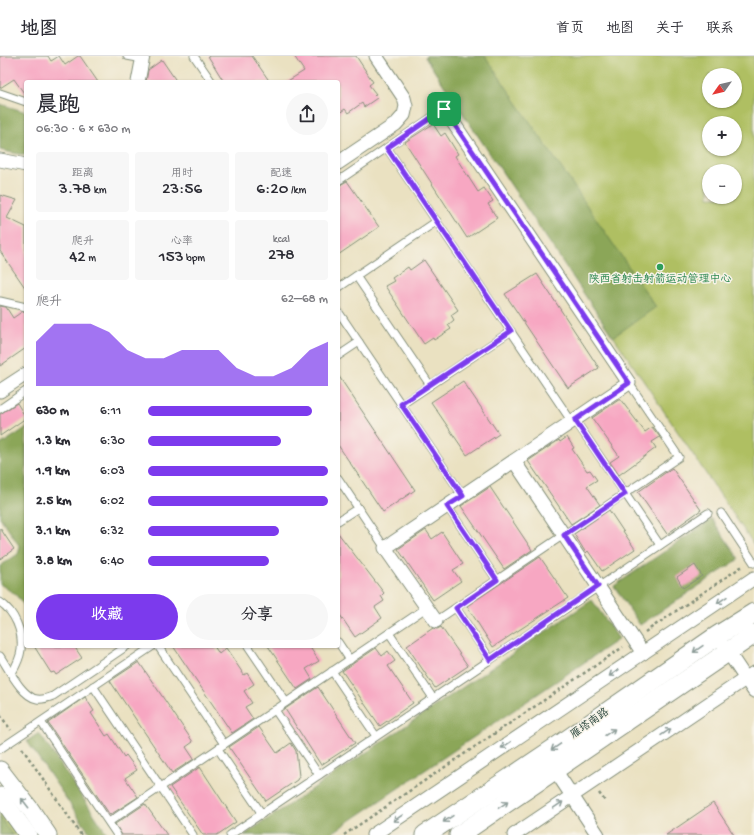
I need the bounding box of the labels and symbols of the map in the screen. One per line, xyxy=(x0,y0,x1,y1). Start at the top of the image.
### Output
north arrow xyxy=(702,68,742,108)
pin xyxy=(427,92,461,126)
marker: 陕西省射击射箭运动管理中心 xyxy=(655,262,665,272)
place label: 陕西省射击射箭运动管理中心 xyxy=(589,273,732,286)
one-way arrow xyxy=(716,596,727,604)
one-way arrow xyxy=(693,645,704,653)
one-way arrow xyxy=(609,669,620,677)
street label: 雁塔南路 xyxy=(567,705,611,742)
one-way arrow xyxy=(604,728,615,736)
one-way arrow xyxy=(660,728,671,736)
one-way arrow xyxy=(501,741,512,749)
one-way arrow xyxy=(551,743,562,751)
one-way arrow xyxy=(21,798,30,809)
one-way arrow xyxy=(497,801,508,809)
one-way arrow xyxy=(552,801,563,809)
one-way arrow xyxy=(393,814,404,822)
one-way arrow xyxy=(443,815,454,823)

